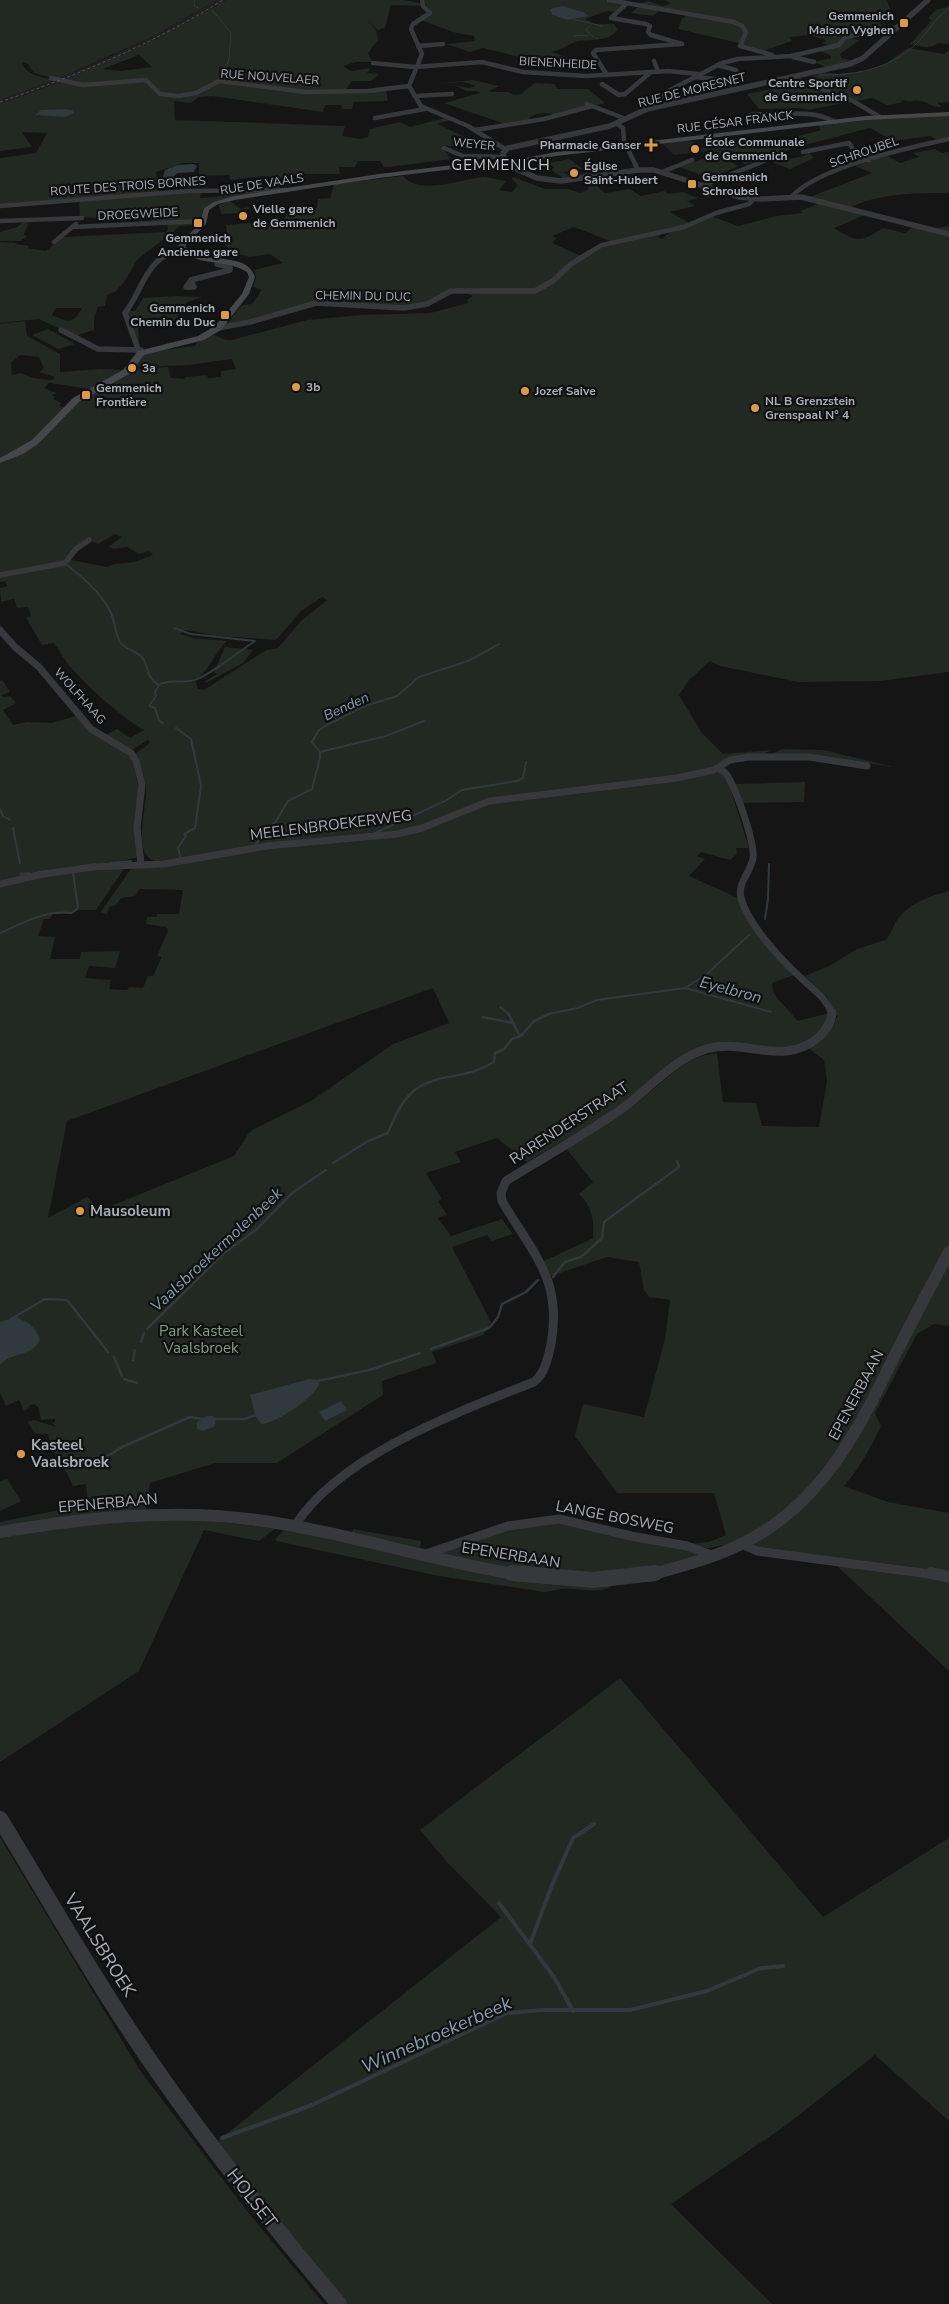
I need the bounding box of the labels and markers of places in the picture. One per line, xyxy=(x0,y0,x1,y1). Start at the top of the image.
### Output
place label: Gemmenich Maison Vyghen xyxy=(809,8,894,38)
marker: Gemmenich Maison Vyghen xyxy=(898,17,910,29)
place label: Centre Sportif de Gemmenich xyxy=(764,75,848,105)
marker: Centre Sportif de Gemmenich xyxy=(851,84,863,96)
place label: École Communale de Gemmenich xyxy=(705,134,805,164)
place label: Pharmacie Ganser xyxy=(540,137,641,153)
marker: Pharmacie Ganser xyxy=(645,139,657,151)
marker: École Communale de Gemmenich xyxy=(689,143,701,155)
place label: Église Saint-Hubert xyxy=(584,158,658,188)
marker: Église Saint-Hubert xyxy=(568,167,580,179)
place label: Gemmenich Schroubel xyxy=(702,169,768,199)
marker: Gemmenich Schroubel xyxy=(686,178,698,190)
place label: Vielle gare de Gemmenich xyxy=(252,201,336,231)
marker: Vielle gare de Gemmenich xyxy=(237,210,249,222)
marker: Gemmenich Ancienne gare xyxy=(192,217,204,229)
place label: Gemmenich Ancienne gare xyxy=(158,230,238,260)
place label: Gemmenich Chemin du Duc xyxy=(130,300,215,330)
marker: Gemmenich Chemin du Duc xyxy=(219,309,231,321)
place label: 3a xyxy=(142,360,156,376)
marker: 3a xyxy=(126,362,138,374)
place label: 3b xyxy=(306,379,320,395)
place label: Gemmenich Frontière xyxy=(96,380,162,410)
marker: 3b xyxy=(290,381,302,393)
place label: Jozef Saive xyxy=(534,383,596,399)
marker: Jozef Saive xyxy=(519,385,531,397)
marker: Gemmenich Frontière xyxy=(80,389,92,401)
place label: NL B Grenzstein Grenspaal N° 4 xyxy=(765,393,855,423)
marker: NL B Grenzstein Grenspaal N° 4 xyxy=(749,402,761,414)
place label: Mausoleum xyxy=(90,1201,171,1221)
marker: Mausoleum xyxy=(74,1205,86,1217)
place label: Kasteel Vaalsbroek xyxy=(30,1435,110,1472)
marker: Kasteel Vaalsbroek xyxy=(15,1448,27,1460)

